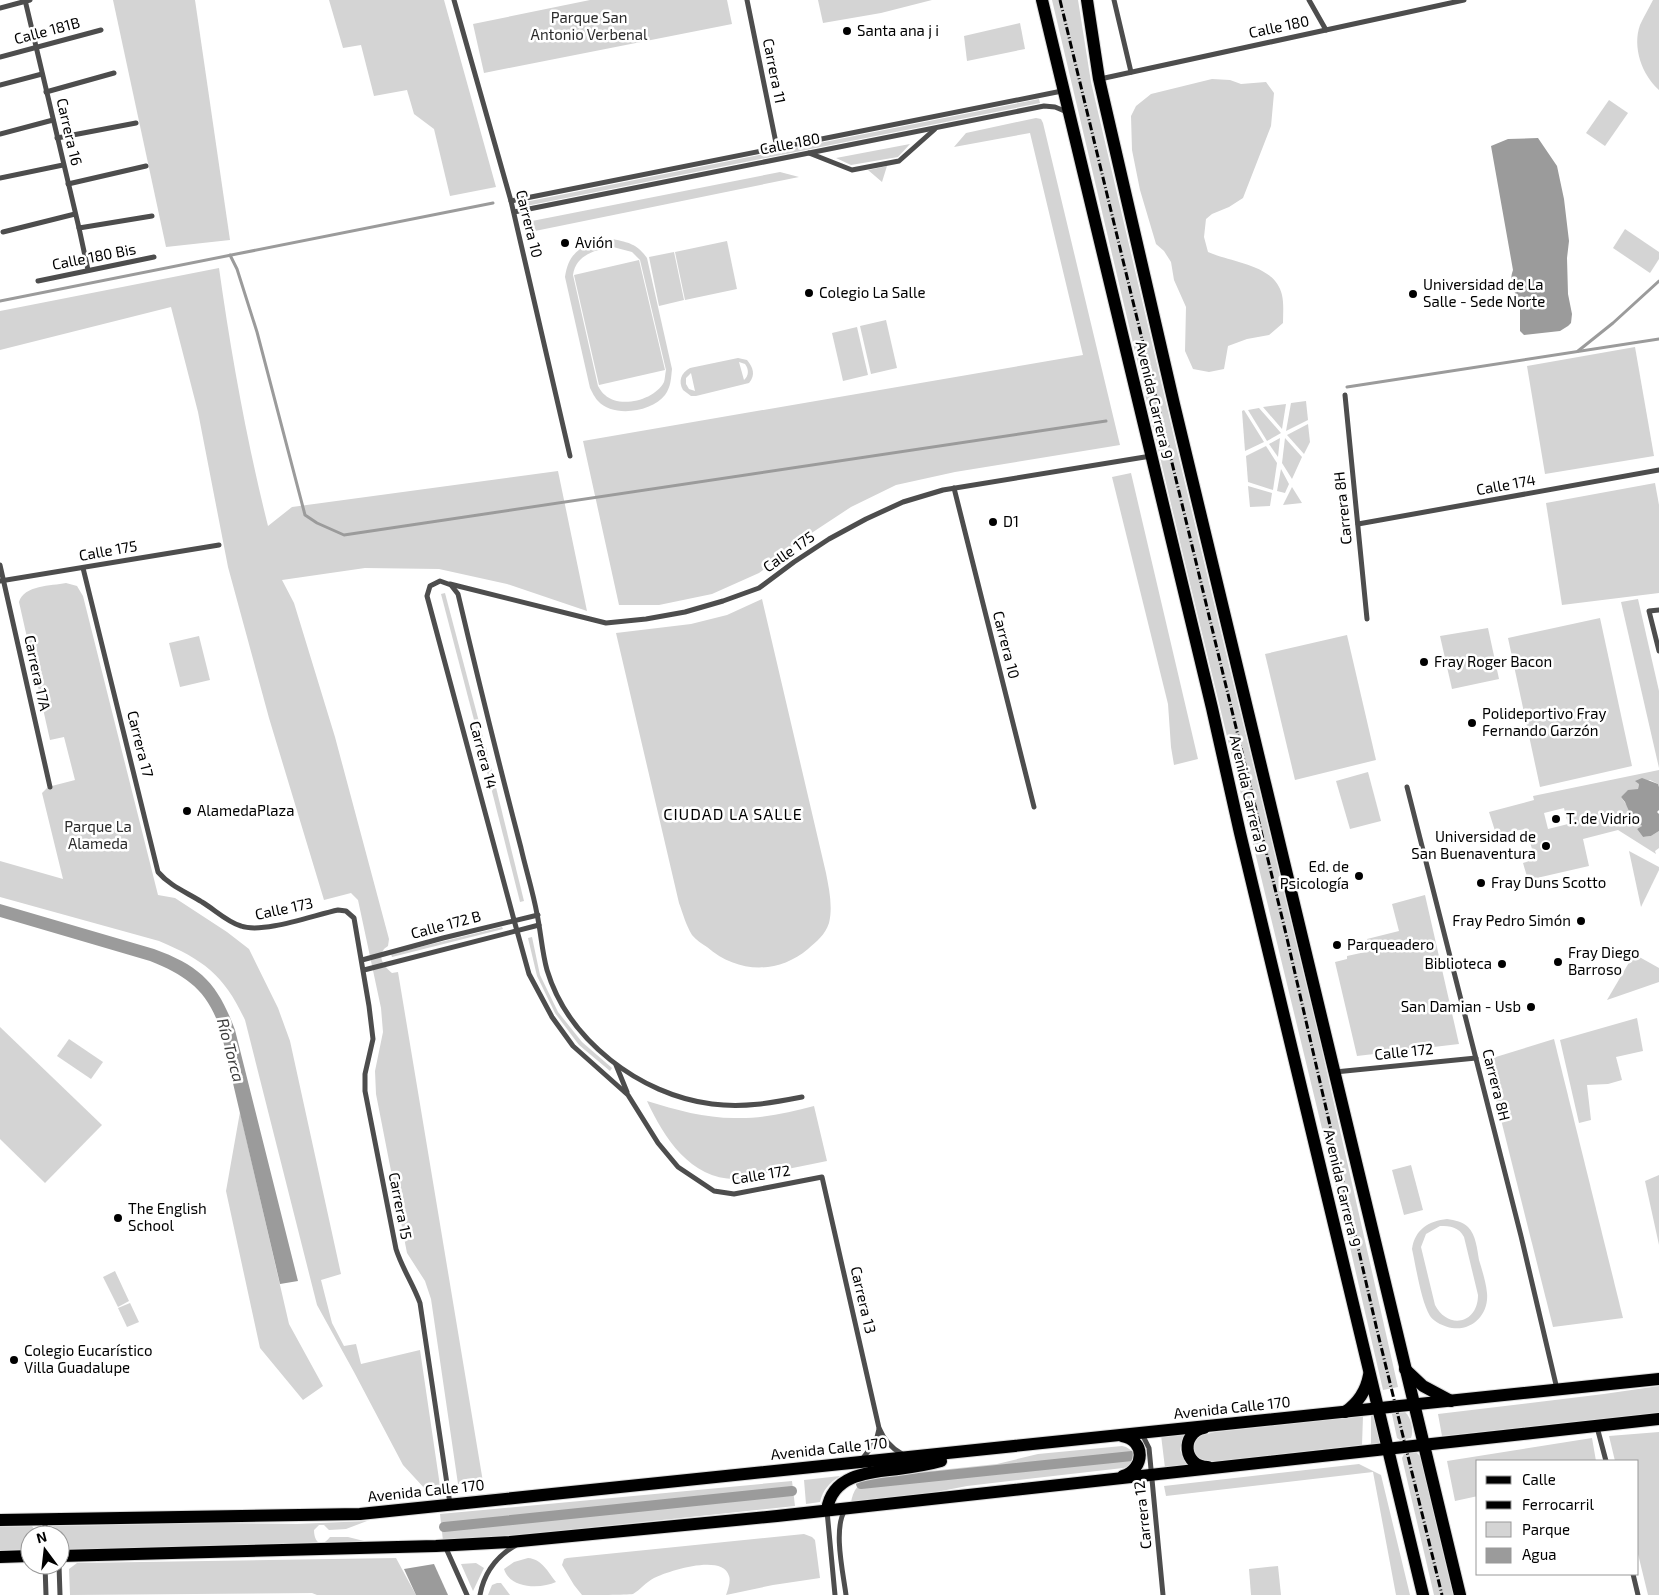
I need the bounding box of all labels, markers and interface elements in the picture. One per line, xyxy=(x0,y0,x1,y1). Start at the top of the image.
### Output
park label: Parque San Antonio Verbenal xyxy=(531,8,648,43)
street label: Calle 180 xyxy=(1247,11,1311,41)
street label: Calle 181B xyxy=(12,13,82,47)
place label: Santa ana j i xyxy=(857,21,939,40)
marker: Santa ana j i xyxy=(841,25,853,37)
street label: Carrera 11 xyxy=(760,37,790,105)
street label: Carrera 16 xyxy=(53,96,86,167)
street label: Calle 180 xyxy=(758,128,822,158)
street label: Carrera 10 xyxy=(513,188,547,260)
place label: Avión xyxy=(575,233,613,251)
marker: Avión xyxy=(559,237,571,249)
street label: Calle 180 Bis xyxy=(50,239,137,273)
place label: Universidad de La Salle - Sede Norte xyxy=(1423,275,1545,310)
place label: Colegio La Salle xyxy=(819,283,925,301)
marker: Colegio La Salle xyxy=(803,287,815,299)
marker: Universidad de La Salle - Sede Norte xyxy=(1407,288,1419,300)
street label: Avenida Carrera 9 xyxy=(1133,339,1177,460)
street label: Calle 174 xyxy=(1475,470,1537,498)
street label: Carrera 8H xyxy=(1329,471,1355,546)
place label: D1 xyxy=(1003,512,1019,530)
marker: D1 xyxy=(987,516,999,528)
street label: Calle 175 xyxy=(759,527,818,575)
street label: Calle 175 xyxy=(77,536,138,564)
street label: Carrera 10 xyxy=(990,609,1024,681)
street label: Carrera 17A xyxy=(21,633,55,713)
place label: Fray Roger Bacon xyxy=(1434,652,1552,670)
marker: Fray Roger Bacon xyxy=(1418,656,1430,668)
place label: Polideportivo Fray Fernando Garzón xyxy=(1482,704,1607,739)
street label: Carrera 17 xyxy=(124,709,158,779)
marker: Polideportivo Fray Fernando Garzón xyxy=(1466,717,1478,729)
street label: Carrera 14 xyxy=(466,719,502,791)
street label: Avenida Carrera 9 xyxy=(1227,733,1271,854)
place label: AlamedaPlaza xyxy=(197,801,294,819)
district label: CIUDAD LA SALLE xyxy=(663,804,803,823)
marker: AlamedaPlaza xyxy=(181,805,193,817)
place label: T. de Vidrio xyxy=(1566,809,1640,827)
marker: T. de Vidrio xyxy=(1550,813,1562,825)
park label: Parque La Alameda xyxy=(64,817,132,852)
place label: Universidad de San Buenaventura xyxy=(1411,827,1536,862)
marker: Universidad de San Buenaventura xyxy=(1540,840,1552,852)
place label: Ed. de Psicología xyxy=(1280,857,1349,892)
marker: Ed. de Psicología xyxy=(1353,870,1365,882)
place label: Fray Duns Scotto xyxy=(1491,873,1606,891)
marker: Fray Duns Scotto xyxy=(1475,877,1487,889)
street label: Calle 173 xyxy=(253,893,315,923)
street label: Calle 172 B xyxy=(409,906,483,942)
place label: Fray Pedro Simón xyxy=(1452,911,1571,929)
marker: Fray Pedro Simón xyxy=(1575,915,1587,927)
place label: Parqueadero xyxy=(1347,935,1434,953)
marker: Parqueadero xyxy=(1331,939,1343,951)
place label: Fray Diego Barroso xyxy=(1568,943,1640,978)
place label: Biblioteca xyxy=(1424,954,1492,972)
marker: Fray Diego Barroso xyxy=(1552,956,1564,968)
marker: Biblioteca xyxy=(1496,958,1508,970)
place label: San Damian - Usb xyxy=(1401,997,1521,1015)
marker: San Damian - Usb xyxy=(1525,1001,1537,1013)
water label: Río Torca xyxy=(214,1016,249,1084)
street label: Calle 172 xyxy=(1374,1039,1434,1063)
street label: Carrera 8H xyxy=(1479,1047,1515,1123)
street label: Avenida Carrera 9 xyxy=(1321,1127,1365,1248)
street label: Calle 172 xyxy=(730,1160,791,1188)
street label: Carrera 15 xyxy=(386,1171,416,1241)
place label: The English School xyxy=(128,1199,207,1234)
marker: The English School xyxy=(112,1212,124,1224)
street label: Carrera 13 xyxy=(847,1264,880,1335)
place label: Colegio Eucarístico Villa Guadalupe xyxy=(24,1341,153,1376)
marker: Colegio Eucarístico Villa Guadalupe xyxy=(8,1354,20,1366)
street label: Avenida Calle 170 xyxy=(1173,1392,1291,1422)
street label: Avenida Calle 170 xyxy=(770,1433,888,1463)
legend xyxy=(1476,1460,1639,1575)
text: Calle xyxy=(1522,1470,1556,1488)
street label: Avenida Calle 170 xyxy=(367,1475,485,1505)
street label: Carrera 12 xyxy=(1129,1480,1155,1550)
text: Ferrocarril xyxy=(1522,1495,1595,1513)
text: Parque xyxy=(1522,1520,1570,1538)
north arrow xyxy=(20,1525,70,1575)
text: N xyxy=(34,1527,49,1546)
text: Agua xyxy=(1522,1545,1557,1563)

